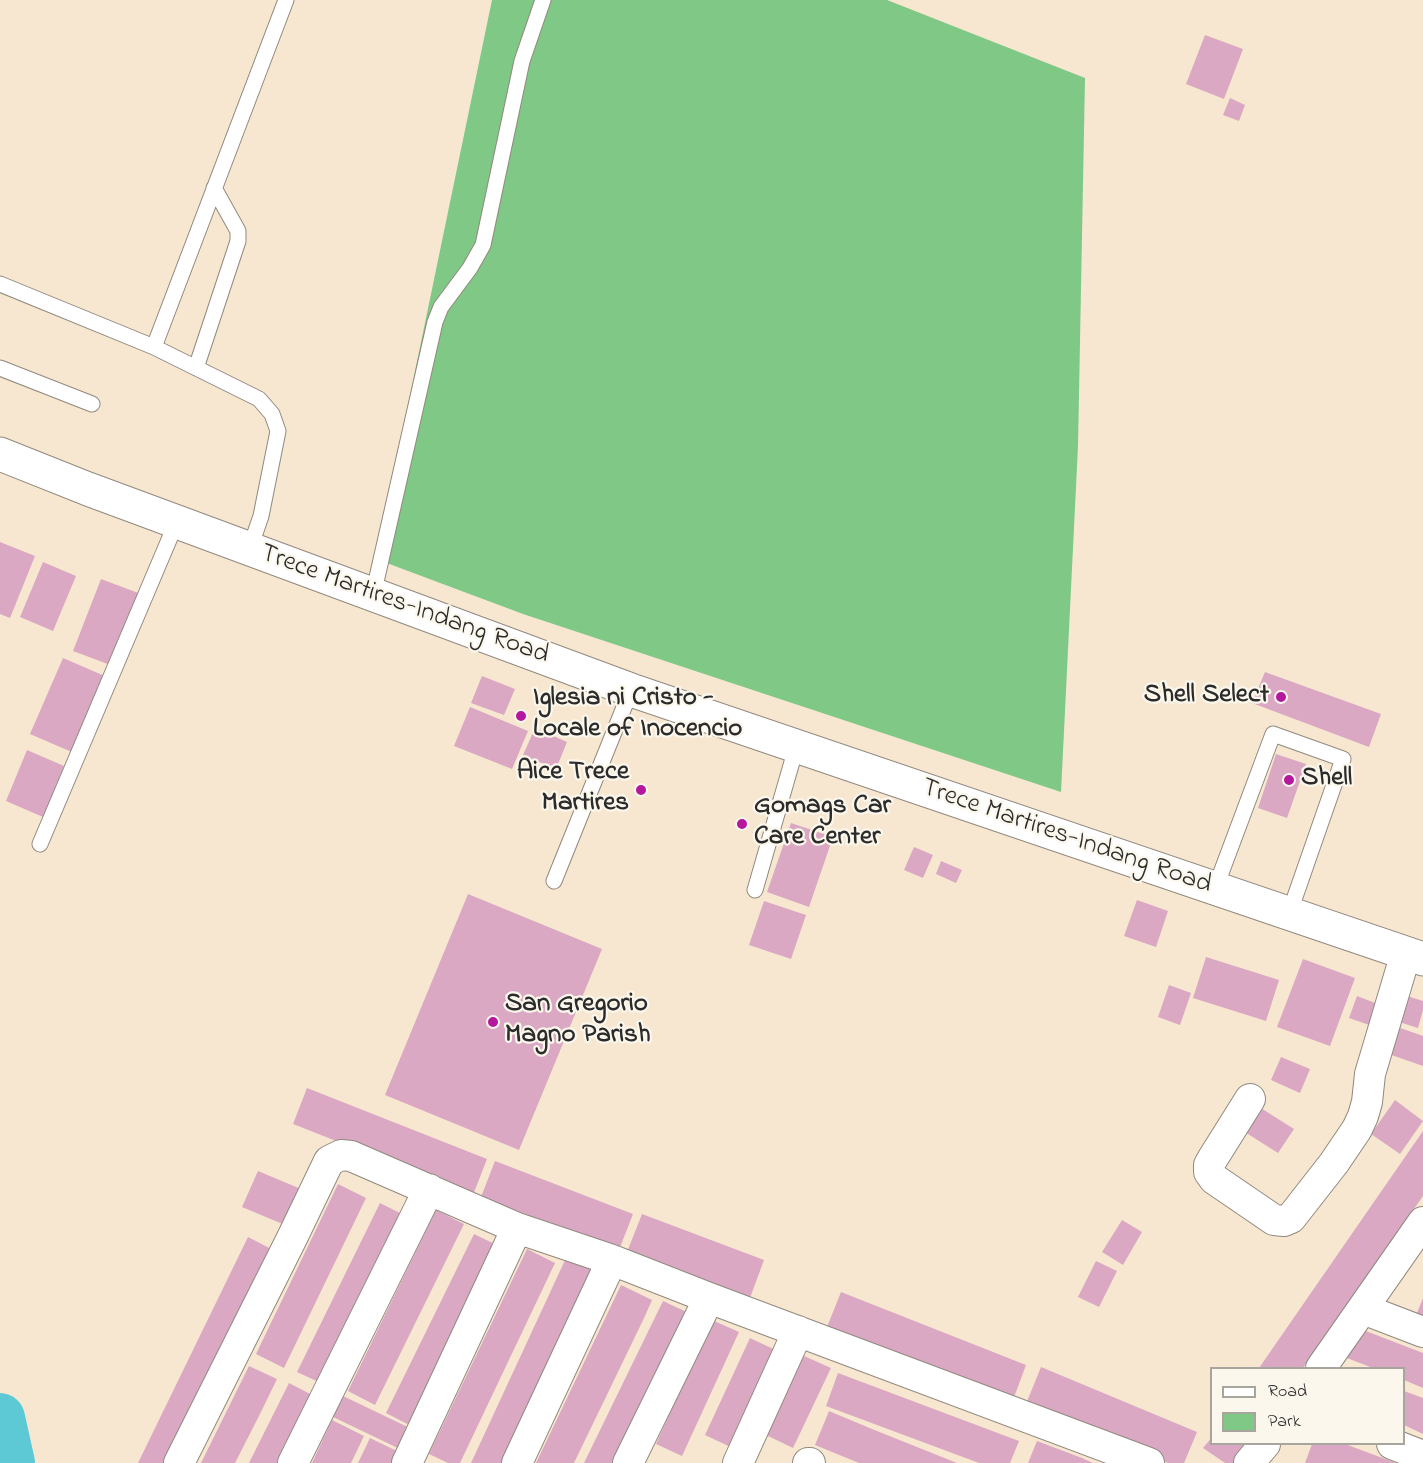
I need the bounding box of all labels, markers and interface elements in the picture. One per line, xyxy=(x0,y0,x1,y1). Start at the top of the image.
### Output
street label: Trece Martires-Indang Road xyxy=(255,539,553,673)
place label: Shell Select xyxy=(1144,681,1269,713)
place label: Iglesia ni Cristo - Locale of Inocencio xyxy=(533,684,742,747)
marker: Shell Select xyxy=(1274,690,1288,704)
marker: Iglesia ni Cristo - Locale of Inocencio xyxy=(514,709,528,723)
place label: Aice Trece Martires xyxy=(517,758,629,821)
place label: Shell xyxy=(1301,764,1352,796)
street label: Trece Martires-Indang Road xyxy=(917,773,1215,903)
marker: Shell xyxy=(1282,773,1296,787)
marker: Aice Trece Martires xyxy=(634,783,648,797)
place label: Gomags Car Care Center xyxy=(754,792,891,855)
marker: Gomags Car Care Center xyxy=(735,817,749,831)
place label: San Gregorio Magno Parish xyxy=(505,990,651,1053)
marker: San Gregorio Magno Parish xyxy=(486,1015,500,1029)
legend xyxy=(1210,1367,1405,1445)
text: Road xyxy=(1268,1379,1307,1405)
text: Park xyxy=(1268,1409,1301,1435)

